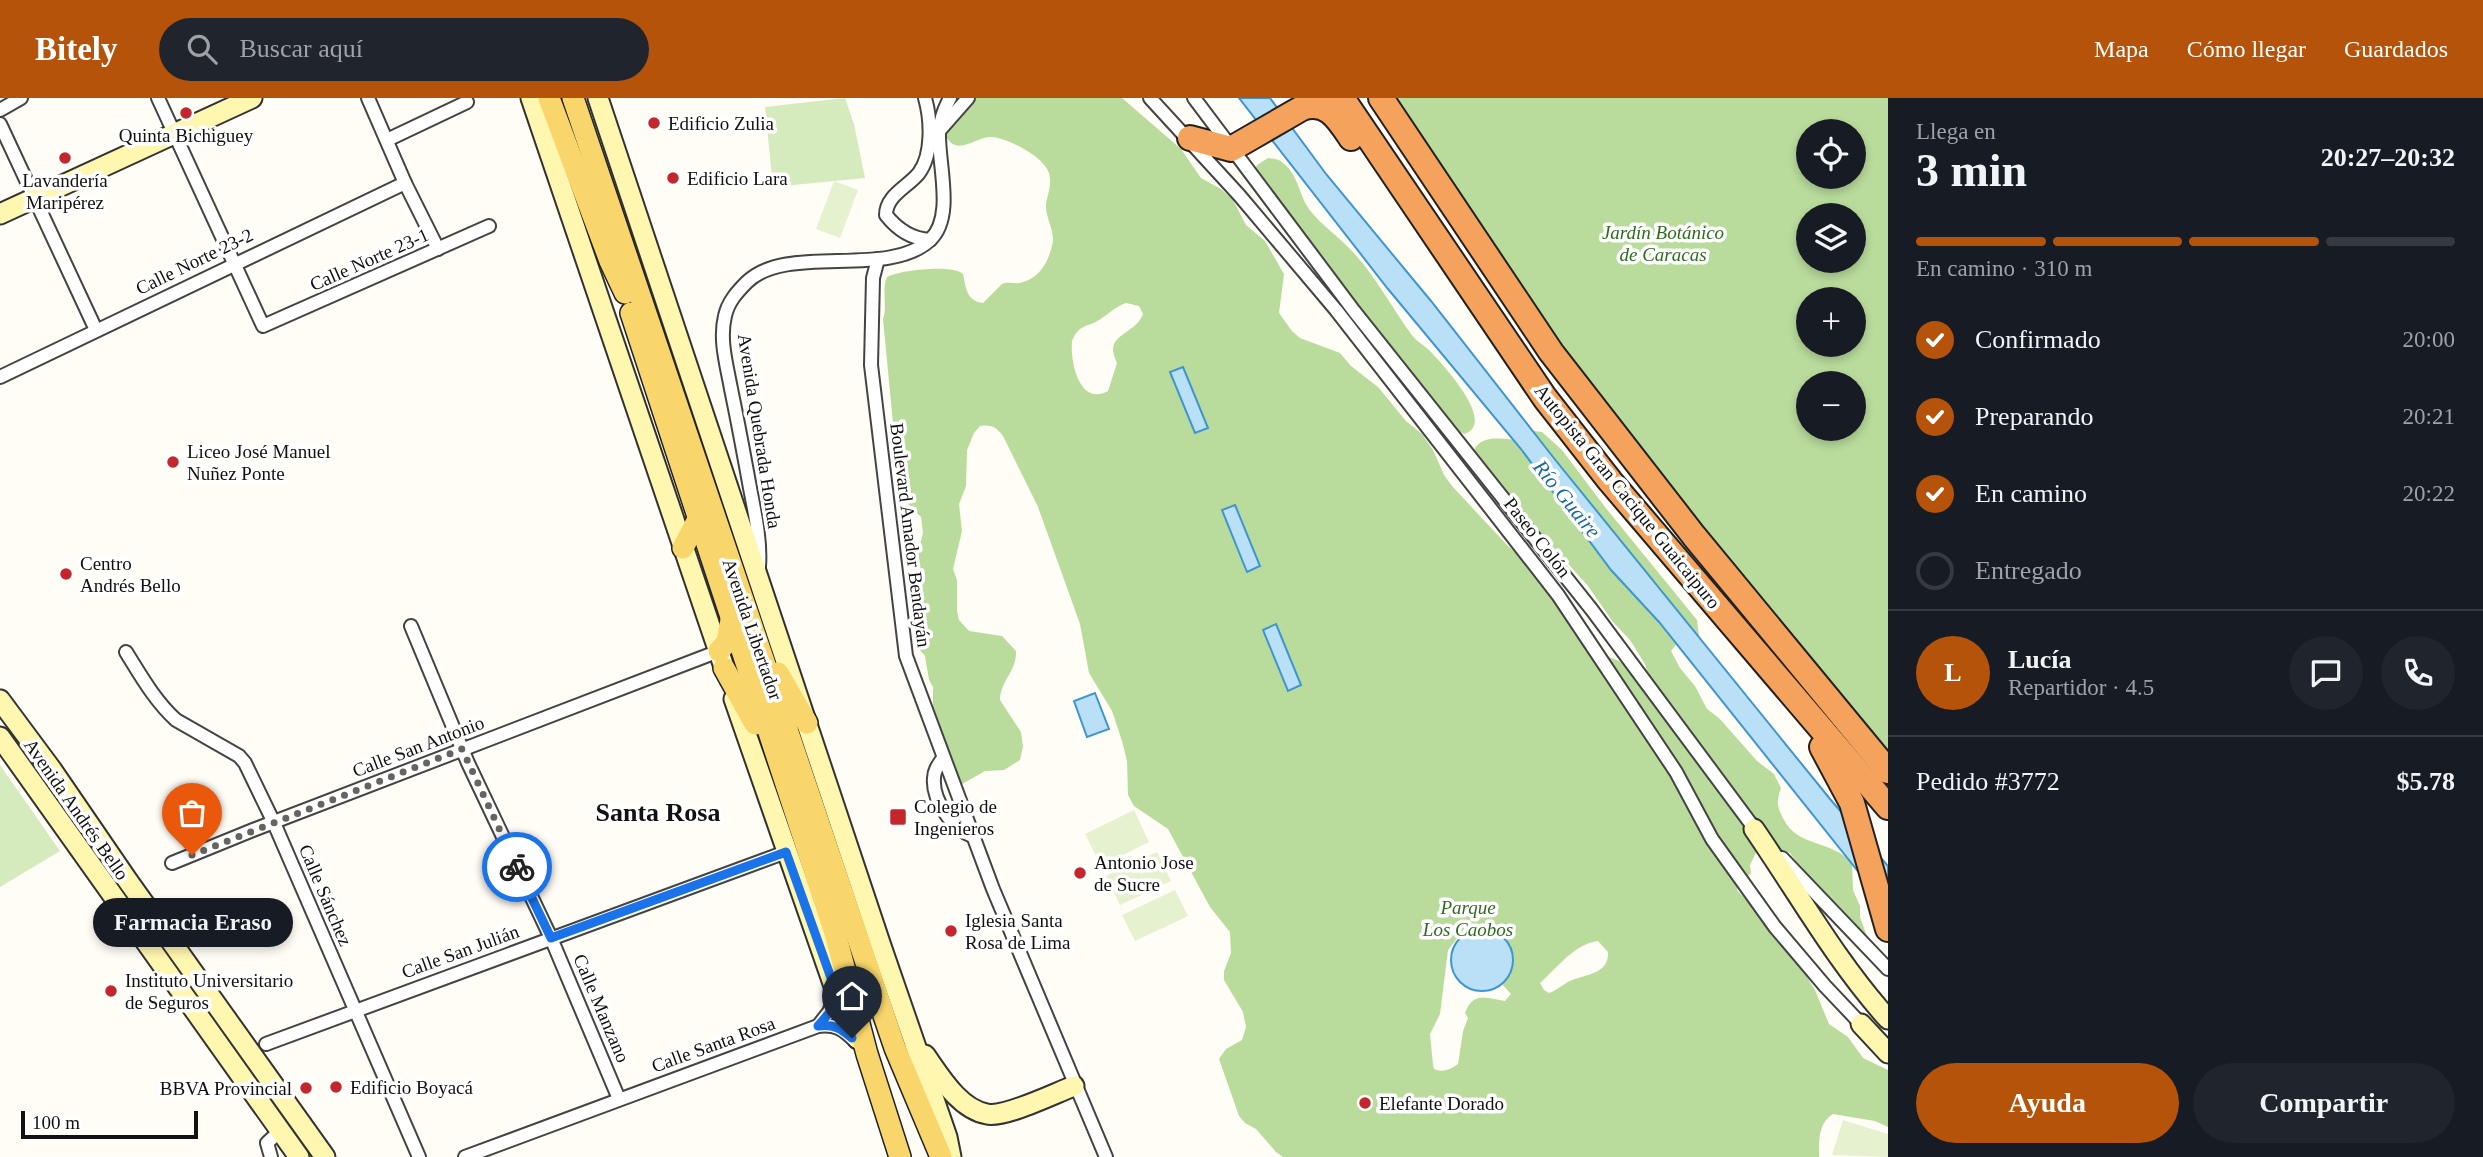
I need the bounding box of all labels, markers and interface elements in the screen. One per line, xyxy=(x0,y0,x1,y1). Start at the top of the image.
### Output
search box xyxy=(159,18,649,81)
icon: search xyxy=(183,30,221,68)
text: Bitely xyxy=(35,31,117,67)
text: Buscar aquí xyxy=(239,34,363,63)
text: Mapa xyxy=(2094,36,2149,62)
text: Cómo llegar xyxy=(2187,36,2306,62)
text: Guardados xyxy=(2344,36,2448,62)
marker: Quinta Bichiguey xyxy=(178,105,194,121)
place label: Edificio Zulia xyxy=(668,113,775,134)
marker: Edificio Zulia xyxy=(646,115,662,131)
map controls xyxy=(1796,119,1866,441)
button: locate xyxy=(1796,119,1866,189)
text: Llega en xyxy=(1916,119,1996,144)
place label: Quinta Bichiguey xyxy=(119,125,254,146)
text: 20:27–20:32 xyxy=(2321,143,2455,172)
text: 3 min xyxy=(1916,145,2027,196)
marker: Lavandería Maripérez xyxy=(57,150,73,166)
place label: Edificio Lara xyxy=(687,168,788,189)
place label: Lavandería Maripérez xyxy=(22,170,108,213)
marker: Edificio Lara xyxy=(665,170,681,186)
button: layers xyxy=(1796,203,1866,273)
park label: Jardín Botánico de Caracas xyxy=(1602,222,1724,265)
street label: Calle Norte 23-2 xyxy=(132,224,256,299)
street label: Calle Norte 23-1 xyxy=(307,224,432,295)
text: En camino · 310 m xyxy=(1916,256,2092,281)
button: + xyxy=(1796,287,1866,357)
icon: check xyxy=(1916,321,1954,359)
text: Confirmado xyxy=(1975,325,2101,354)
text: 20:00 xyxy=(2403,327,2455,352)
street label: Avenida Quebrada Honda xyxy=(734,332,785,531)
button: − xyxy=(1796,371,1866,441)
street label: Autopista Gran Cacique Guaicaipuro xyxy=(1531,380,1725,613)
icon: check xyxy=(1916,398,1954,436)
text: Preparando xyxy=(1975,402,2093,431)
text: 20:21 xyxy=(2403,404,2455,429)
street label: Boulevard Amador Bendayán xyxy=(886,422,935,649)
place label: Liceo José Manuel Nuñez Ponte xyxy=(187,441,331,484)
marker: Liceo José Manuel Nuñez Ponte xyxy=(165,454,181,470)
water label: Río Guaire xyxy=(1528,454,1606,543)
icon: check xyxy=(1916,475,1954,513)
text: En camino xyxy=(1975,479,2087,508)
text: 20:22 xyxy=(2403,481,2455,506)
street label: Paseo Colón xyxy=(1500,493,1576,582)
place label: Centro Andrés Bello xyxy=(80,553,181,596)
street label: Avenida Libertador xyxy=(719,556,787,703)
text: Entregado xyxy=(1975,556,2082,585)
marker: Centro Andrés Bello xyxy=(58,566,74,582)
button: chat xyxy=(2289,636,2363,710)
button: phone xyxy=(2381,636,2455,710)
text: Lucía xyxy=(2008,645,2072,674)
text: L xyxy=(1944,658,1962,687)
text: Repartidor · 4.5 xyxy=(2008,675,2154,700)
street label: Calle San Antonio xyxy=(349,712,487,781)
street label: Avenida Andrés Bello xyxy=(20,735,133,884)
text: Pedido #3772 xyxy=(1916,767,2060,796)
text: $5.78 xyxy=(2397,767,2455,796)
pin xyxy=(162,783,222,855)
icon: bag xyxy=(173,794,211,832)
place label: Colegio de Ingenieros xyxy=(914,796,997,839)
district label: Santa Rosa xyxy=(596,798,720,827)
marker: Colegio de Ingenieros xyxy=(888,807,908,827)
courier xyxy=(482,832,552,902)
street label: Calle Sánchez xyxy=(295,841,356,949)
icon: bike xyxy=(498,848,536,886)
place label: Antonio Jose de Sucre xyxy=(1094,852,1194,895)
marker: Antonio Jose de Sucre xyxy=(1072,865,1088,881)
callout: Farmacia Eraso xyxy=(92,897,292,946)
park label: Parque Los Caobos xyxy=(1422,897,1513,940)
text: Farmacia Eraso xyxy=(114,910,272,935)
place label: Iglesia Santa Rosa de Lima xyxy=(965,910,1071,953)
street label: Calle San Julián xyxy=(399,920,522,982)
marker: Iglesia Santa Rosa de Lima xyxy=(943,923,959,939)
street label: Calle Manzano xyxy=(569,951,634,1065)
pin xyxy=(822,966,882,1038)
place label: Instituto Universitario de Seguros xyxy=(125,970,293,1013)
icon: home xyxy=(833,977,871,1015)
marker: Instituto Universitario de Seguros xyxy=(103,983,119,999)
street label: Calle Santa Rosa xyxy=(649,1012,778,1077)
button: Ayuda xyxy=(1916,1063,2179,1143)
button: Compartir xyxy=(2193,1063,2455,1143)
place label: Edificio Boyacá xyxy=(350,1077,473,1098)
place label: BBVA Provincial xyxy=(160,1078,292,1099)
marker: Edificio Boyacá xyxy=(328,1079,344,1095)
marker: BBVA Provincial xyxy=(298,1080,314,1096)
place label: Elefante Dorado xyxy=(1379,1093,1504,1114)
marker: Elefante Dorado xyxy=(1357,1095,1373,1111)
scale bar xyxy=(21,1108,198,1140)
text: 100 m xyxy=(32,1112,80,1133)

